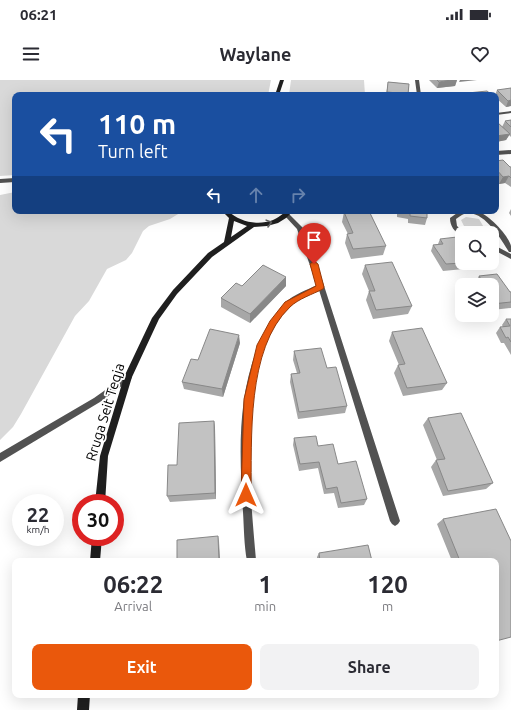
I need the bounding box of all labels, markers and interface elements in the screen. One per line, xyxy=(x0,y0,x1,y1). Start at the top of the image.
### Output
text: 06:21 xyxy=(20,6,58,23)
icon: menu xyxy=(20,43,42,65)
icon: heart xyxy=(469,43,491,65)
text: Waylane xyxy=(220,44,291,64)
icon: left xyxy=(32,108,84,160)
text: 110 m xyxy=(98,108,176,139)
text: Turn left xyxy=(98,141,168,161)
icon: left xyxy=(203,184,225,206)
icon: ahead xyxy=(245,184,267,206)
icon: right xyxy=(287,184,309,206)
one-way arrow xyxy=(265,219,272,228)
pin xyxy=(297,223,331,264)
map controls xyxy=(455,226,499,322)
button: search xyxy=(455,226,499,270)
icon: arrive xyxy=(303,229,325,251)
button: layers xyxy=(455,278,499,322)
street label: Rruga Seit Teqja xyxy=(82,361,128,463)
position arrow xyxy=(225,474,267,516)
speed limit sign: 30 xyxy=(72,494,124,546)
text: 22 xyxy=(27,503,49,526)
text: km/h xyxy=(26,524,50,535)
text: 06:22 xyxy=(103,571,163,598)
text: 1 xyxy=(258,571,272,598)
text: 120 xyxy=(367,571,408,598)
text: Arrival xyxy=(114,599,152,613)
text: min xyxy=(254,599,276,613)
text: m xyxy=(382,599,393,613)
button: Exit xyxy=(32,644,252,690)
button: Share xyxy=(260,644,479,690)

